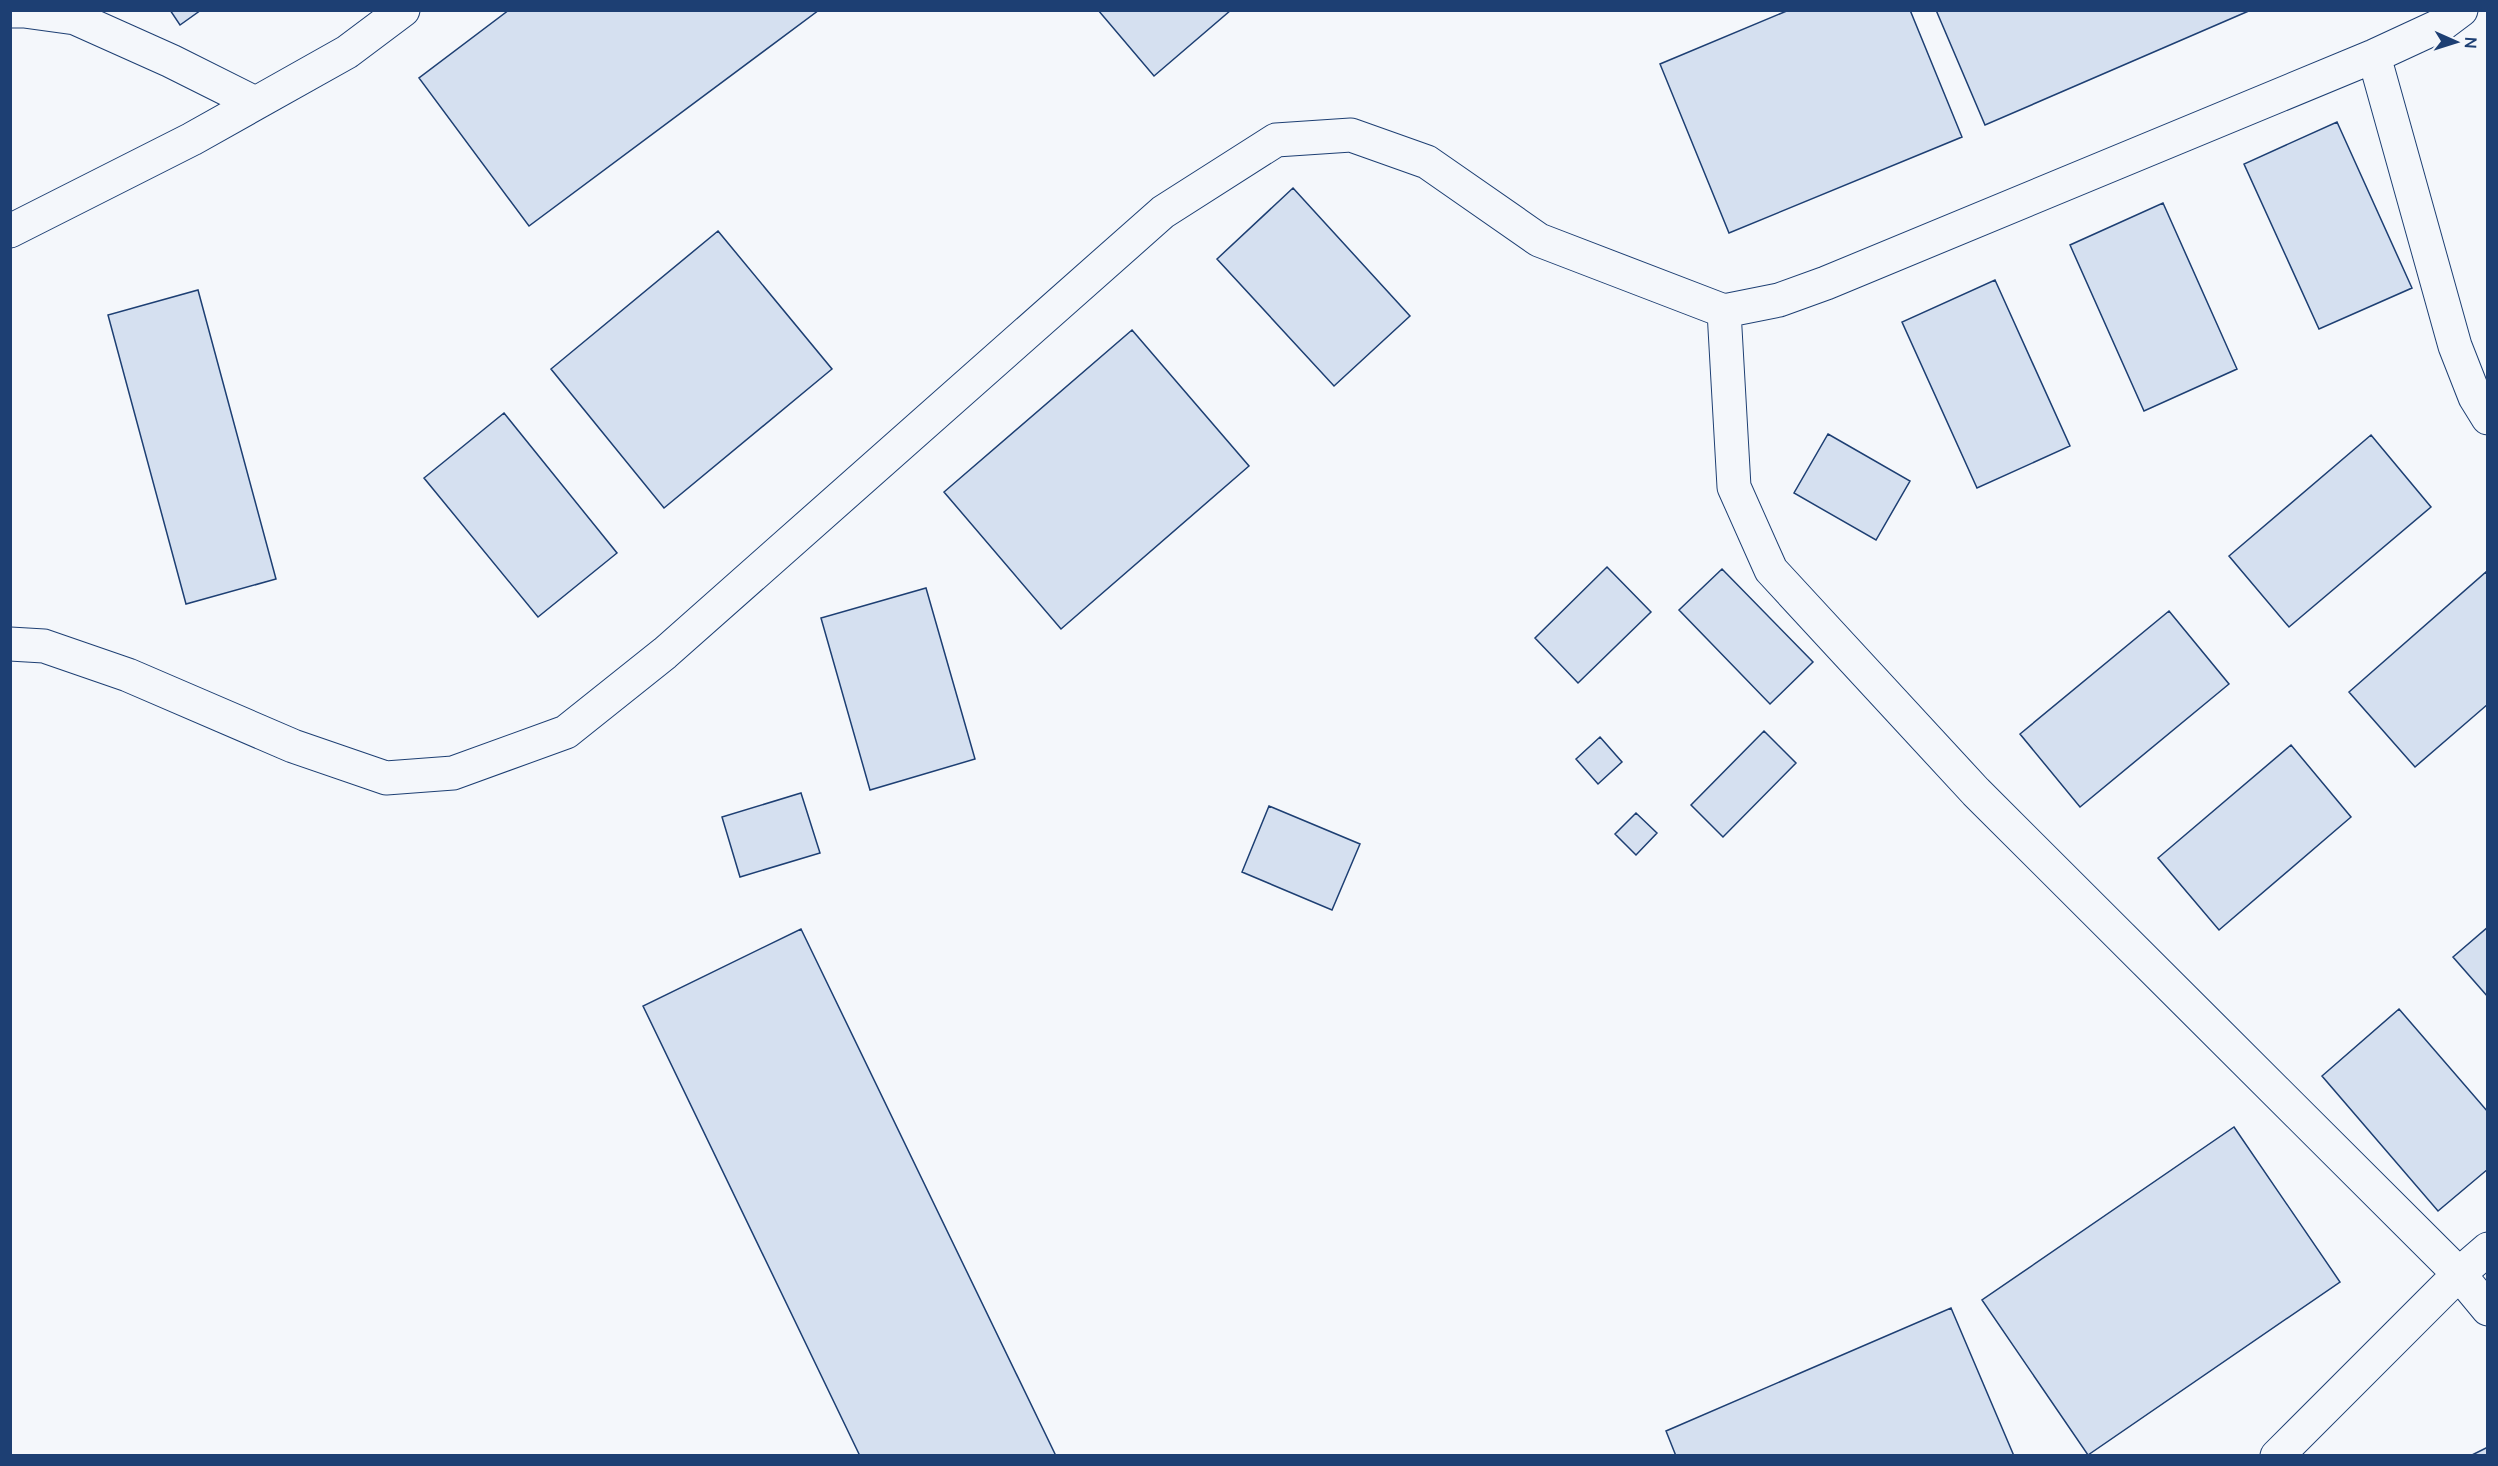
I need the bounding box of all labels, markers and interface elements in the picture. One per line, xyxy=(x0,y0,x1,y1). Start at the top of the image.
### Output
north arrow xyxy=(2426,12,2486,72)
text: N xyxy=(2460,36,2482,49)

